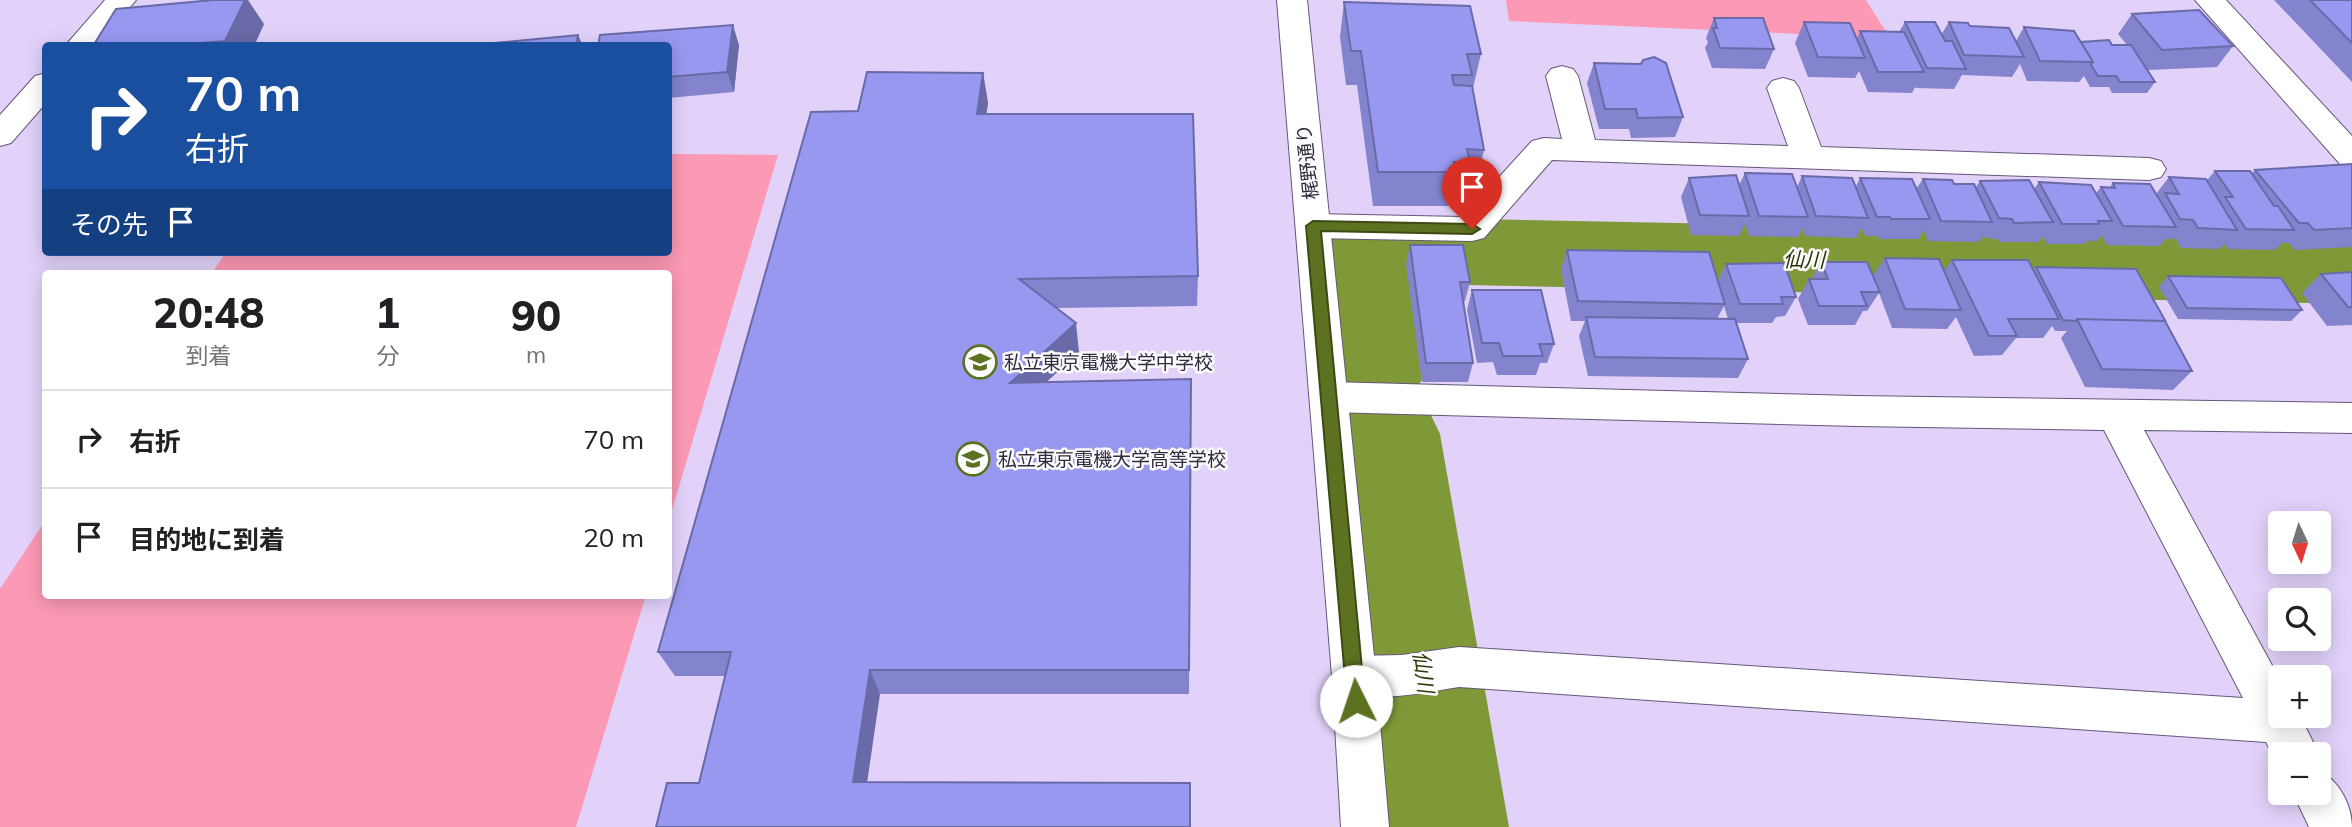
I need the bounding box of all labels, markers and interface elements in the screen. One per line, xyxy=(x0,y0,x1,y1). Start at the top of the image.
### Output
text: 70 m xyxy=(185,62,301,123)
icon: right xyxy=(70,70,161,161)
street label: 梶野通り xyxy=(1291,123,1323,201)
text: 右折 xyxy=(185,128,249,168)
pin xyxy=(1442,157,1502,229)
icon: arrive xyxy=(1453,168,1491,206)
icon: arrive xyxy=(162,203,200,241)
text: その先 xyxy=(70,208,148,241)
water label: 仙川 xyxy=(1783,246,1827,272)
text: 20:48 xyxy=(153,286,264,339)
text: 1 xyxy=(375,286,400,339)
text: 90 xyxy=(511,289,561,342)
text: m xyxy=(526,340,546,369)
text: 到着 xyxy=(186,341,232,370)
text: 分 xyxy=(376,341,399,370)
school or university icon: 私立東京電機大学中学校 xyxy=(961,343,999,381)
place label: 私立東京電機大学中学校 xyxy=(1004,350,1213,374)
icon: right xyxy=(70,420,108,458)
text: 70 m xyxy=(583,423,644,456)
text: 右折 xyxy=(129,425,181,458)
school or university icon: 私立東京電機大学高等学校 xyxy=(954,440,992,478)
place label: 私立東京電機大学高等学校 xyxy=(998,447,1226,471)
north arrow xyxy=(2268,511,2331,574)
map controls xyxy=(2268,511,2331,805)
icon: arrive xyxy=(70,518,108,556)
text: 20 m xyxy=(583,521,644,554)
text: 目的地に到着 xyxy=(129,523,285,556)
button: search xyxy=(2268,588,2331,651)
water label: 仙川 xyxy=(1408,649,1440,697)
position arrow xyxy=(1319,664,1393,738)
button: + xyxy=(2268,665,2331,728)
button: − xyxy=(2268,742,2331,805)

